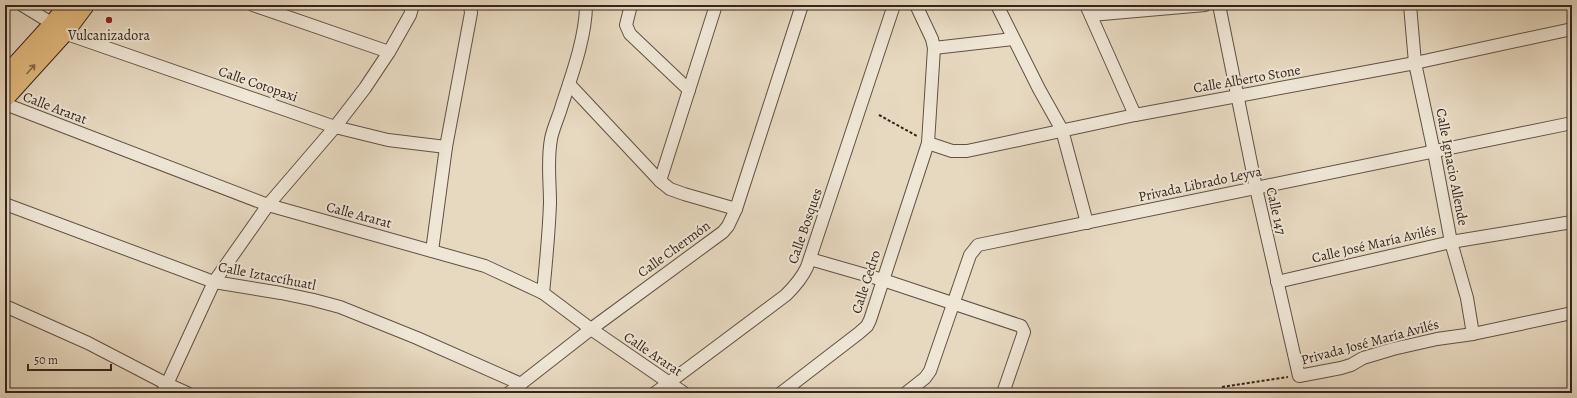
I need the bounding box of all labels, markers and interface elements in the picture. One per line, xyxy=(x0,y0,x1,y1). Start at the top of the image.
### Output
marker: Vulcanizadora xyxy=(104,15,114,25)
place label: Vulcanizadora xyxy=(67,26,151,45)
street label: Calle Alberto Stone xyxy=(1192,60,1302,98)
street label: Calle Cotopaxi xyxy=(216,62,300,106)
one-way arrow xyxy=(26,65,35,75)
street label: Calle Ararat xyxy=(20,87,90,129)
street label: Calle Ignacio Allende xyxy=(1431,107,1473,227)
street label: Privada Librado Leyva xyxy=(1137,162,1264,206)
street label: Calle 147 xyxy=(1261,185,1291,237)
street label: Calle Bosques xyxy=(783,186,827,266)
street label: Calle Ararat xyxy=(324,197,394,233)
street label: Calle Chermón xyxy=(634,216,714,282)
street label: Calle José María Avilés xyxy=(1310,220,1438,268)
street label: Calle Cedro xyxy=(847,248,885,316)
street label: Calle Iztaccíhuatl xyxy=(217,257,318,295)
street label: Privada José María Avilés xyxy=(1299,314,1441,370)
street label: Calle Ararat xyxy=(620,327,686,381)
scale bar xyxy=(28,346,111,372)
text: 50 m xyxy=(34,352,58,368)

